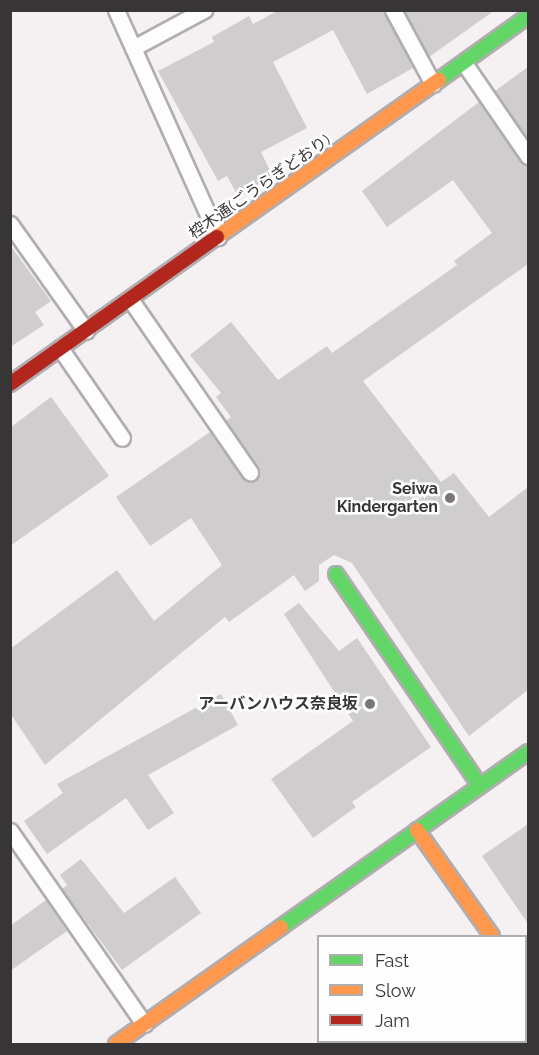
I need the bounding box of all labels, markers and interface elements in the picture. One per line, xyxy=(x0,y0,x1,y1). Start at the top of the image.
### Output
street label: 椌木通(ごうらぎどおり) xyxy=(185,131,335,243)
place label: Seiwa Kindergarten xyxy=(337,479,438,517)
marker: Seiwa Kindergarten xyxy=(443,491,457,505)
place label: アーバンハウス奈良坂 xyxy=(199,694,358,714)
marker: アーバンハウス奈良坂 xyxy=(363,697,377,711)
legend xyxy=(317,935,527,1043)
text: Fast xyxy=(375,950,409,971)
text: Slow xyxy=(375,980,416,1001)
text: Jam xyxy=(375,1010,410,1031)

